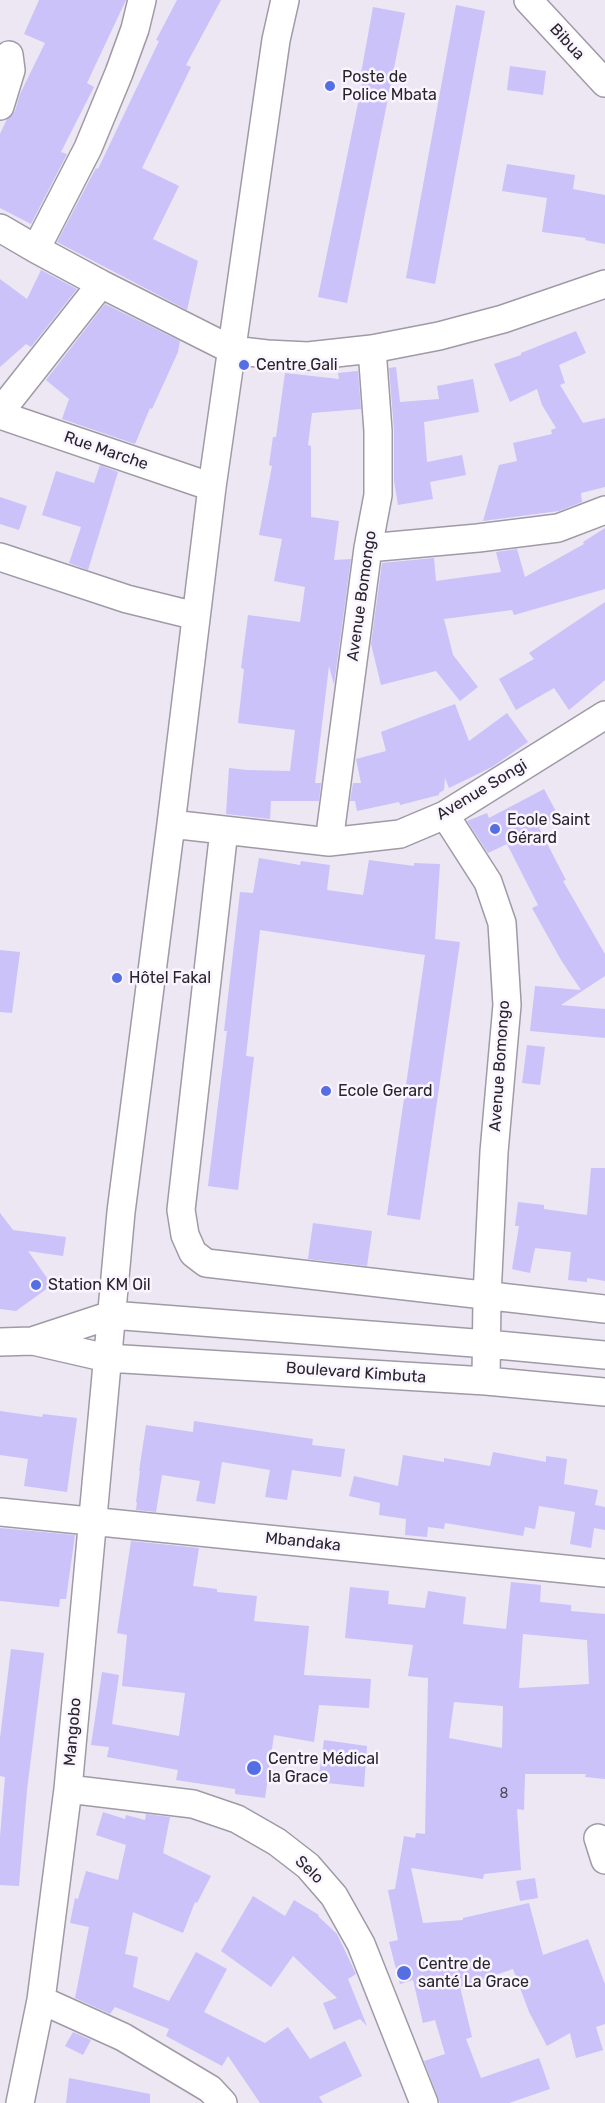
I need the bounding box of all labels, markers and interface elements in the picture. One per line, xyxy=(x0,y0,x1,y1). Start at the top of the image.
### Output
street label: Bibua xyxy=(545,20,589,64)
place label: Poste de Police Mbata xyxy=(342,67,437,105)
marker: Poste de Police Mbata xyxy=(323,79,337,93)
place label: Centre Gali xyxy=(256,355,338,375)
marker: Centre Gali xyxy=(237,358,251,372)
street label: Rue Marche xyxy=(61,428,151,474)
street label: Avenue Bomongo xyxy=(343,529,381,663)
street label: Avenue Songi xyxy=(433,755,531,825)
place label: Ecole Saint Gérard xyxy=(507,810,590,848)
marker: Ecole Saint Gérard xyxy=(488,822,502,836)
place label: Hôtel Fakal xyxy=(129,968,211,988)
marker: Hôtel Fakal xyxy=(110,971,124,985)
street label: Avenue Bomongo xyxy=(486,1000,514,1132)
place label: Ecole Gerard xyxy=(338,1081,432,1101)
marker: Ecole Gerard xyxy=(319,1084,333,1098)
place label: Station KM Oil xyxy=(48,1275,151,1295)
marker: Station KM Oil xyxy=(29,1278,43,1292)
street label: Boulevard Kimbuta xyxy=(285,1359,427,1387)
street label: Mbandaka xyxy=(264,1528,342,1556)
street label: Mangobo xyxy=(60,1697,86,1767)
place label: Centre Médical la Grace xyxy=(268,1749,379,1787)
marker: Centre Médical la Grace xyxy=(245,1759,263,1777)
house number: 8 xyxy=(500,1786,508,1802)
street label: Selo xyxy=(291,1852,327,1888)
place label: Centre de santé La Grace xyxy=(418,1954,529,1992)
marker: Centre de santé La Grace xyxy=(395,1964,413,1982)

